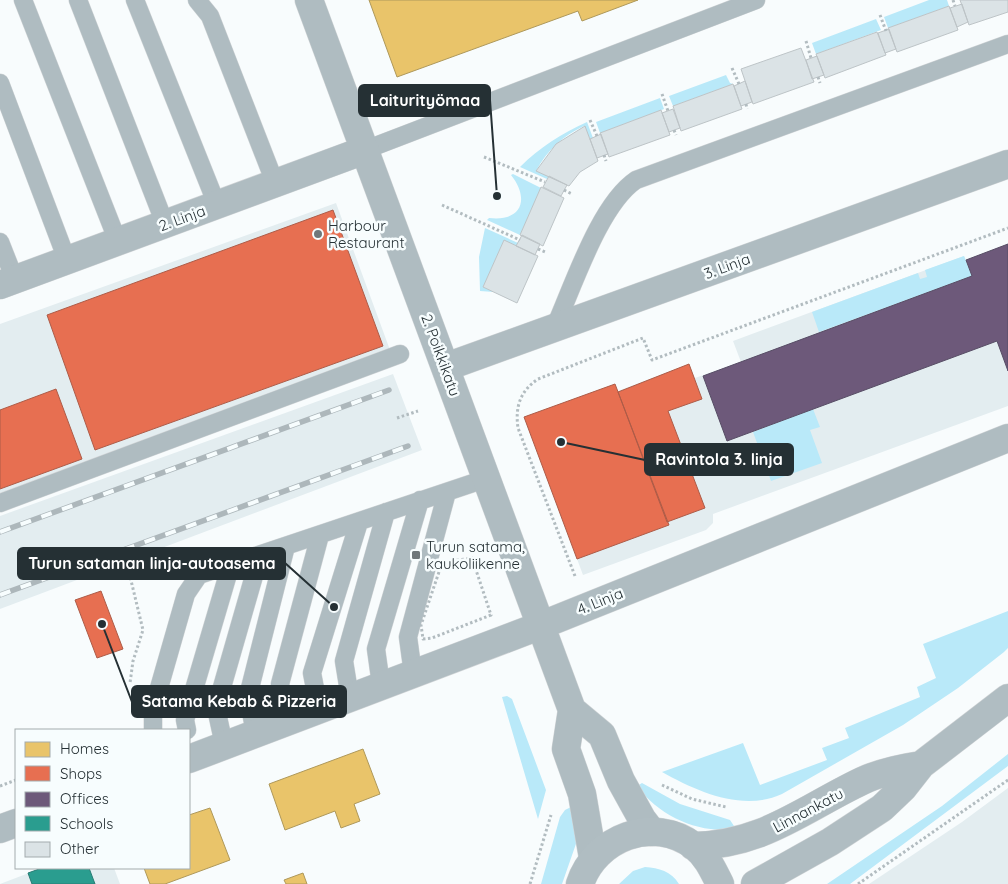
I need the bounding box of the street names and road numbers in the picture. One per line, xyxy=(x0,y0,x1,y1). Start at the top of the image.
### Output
street label: 2. Linja xyxy=(156,201,208,235)
street label: 3. Linja xyxy=(701,249,753,283)
street label: 2. Poikkikatu xyxy=(417,311,465,399)
street label: 4. Linja xyxy=(574,583,626,619)
street label: Linnankatu xyxy=(770,784,846,836)

